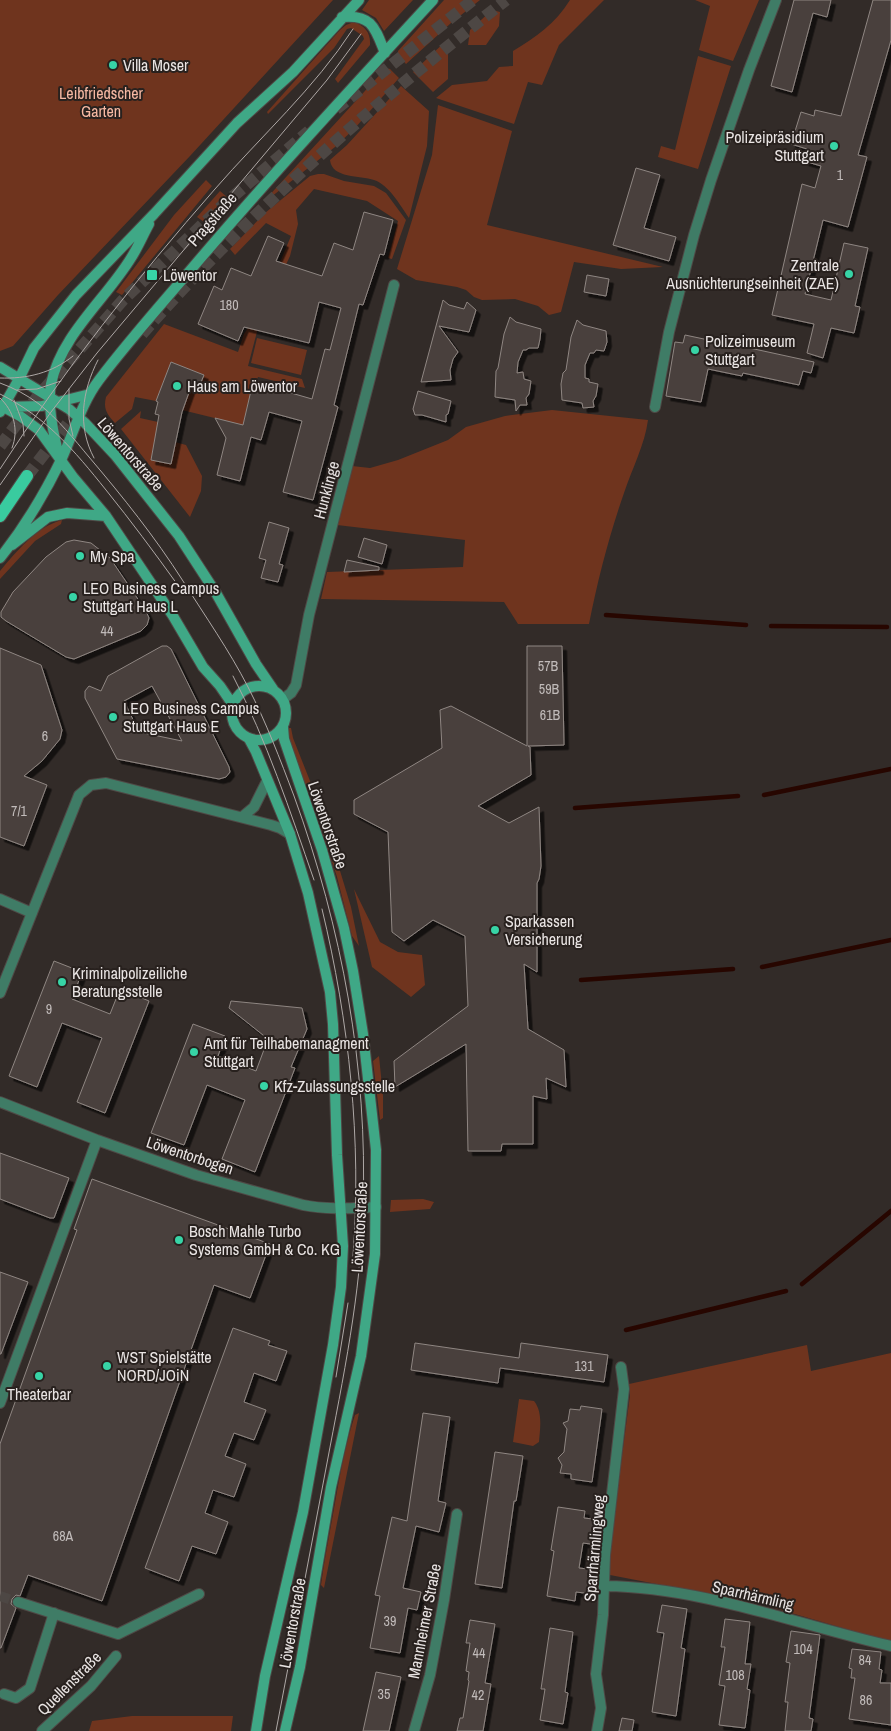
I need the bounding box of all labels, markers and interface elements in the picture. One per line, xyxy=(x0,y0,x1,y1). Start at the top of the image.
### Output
place label: Villa Moser xyxy=(123,54,189,76)
marker: Villa Moser xyxy=(107,59,119,71)
park label: Leibfriedscher Garten xyxy=(59,82,144,122)
place label: Polizeipräsidium Stuttgart xyxy=(726,126,824,166)
marker: Polizeipräsidium Stuttgart xyxy=(828,140,840,152)
house number: 1 xyxy=(837,166,844,184)
street label: Pragstraße xyxy=(182,187,242,251)
place label: Zentrale Ausnüchterungseinheit (ZAE) xyxy=(665,254,839,294)
place label: Löwentor xyxy=(163,264,218,286)
marker: Löwentor xyxy=(145,268,159,282)
marker: Zentrale Ausnüchterungseinheit (ZAE) xyxy=(843,268,855,280)
house number: 180 xyxy=(219,296,239,314)
place label: Polizeimuseum Stuttgart xyxy=(705,330,795,370)
marker: Polizeimuseum Stuttgart xyxy=(689,344,701,356)
place label: Haus am Löwentor xyxy=(187,375,298,397)
marker: Haus am Löwentor xyxy=(171,380,183,392)
street label: Löwentorstraße xyxy=(93,412,169,496)
street label: Hunklinge xyxy=(308,459,344,521)
place label: My Spa xyxy=(90,545,135,567)
marker: My Spa xyxy=(74,550,86,562)
place label: LEO Business Campus Stuttgart Haus L xyxy=(83,577,219,617)
marker: LEO Business Campus Stuttgart Haus L xyxy=(67,591,79,603)
house number: 44 xyxy=(101,622,114,640)
house number: 57B xyxy=(538,657,559,675)
house number: 59B xyxy=(539,680,560,698)
place label: LEO Business Campus Stuttgart Haus E xyxy=(123,697,259,737)
house number: 61B xyxy=(540,706,561,724)
marker: LEO Business Campus Stuttgart Haus E xyxy=(107,711,119,723)
house number: 6 xyxy=(42,727,48,745)
street label: Löwentorstraße xyxy=(303,778,353,872)
house number: 7/1 xyxy=(11,802,28,820)
place label: Sparkassen Versicherung xyxy=(505,910,583,950)
marker: Sparkassen Versicherung xyxy=(489,924,501,936)
place label: Kriminalpolizeiliche Beratungsstelle xyxy=(72,962,187,1002)
marker: Kriminalpolizeiliche Beratungsstelle xyxy=(56,976,68,988)
house number: 9 xyxy=(46,1000,52,1018)
place label: Amt für Teilhabemanagment Stuttgart xyxy=(203,1032,369,1072)
marker: Amt für Teilhabemanagment Stuttgart xyxy=(188,1046,200,1058)
place label: Kfz-Zulassungsstelle xyxy=(274,1075,395,1097)
marker: Kfz-Zulassungsstelle xyxy=(258,1080,270,1092)
street label: Löwentorbogen xyxy=(144,1131,236,1179)
street label: Löwentorstraße xyxy=(346,1181,372,1273)
place label: Bosch Mahle Turbo Systems GmbH & Co. KG xyxy=(189,1220,340,1260)
marker: Bosch Mahle Turbo Systems GmbH & Co. KG xyxy=(173,1234,185,1246)
place label: WST Spielstätte NORD/JOiN xyxy=(117,1346,212,1386)
house number: 131 xyxy=(574,1357,594,1375)
marker: WST Spielstätte NORD/JOiN xyxy=(101,1360,113,1372)
marker: Theaterbar xyxy=(33,1370,45,1382)
place label: Theaterbar xyxy=(7,1383,72,1405)
street label: Sparrhärmlingweg xyxy=(578,1493,610,1602)
house number: 68A xyxy=(53,1527,74,1545)
street label: Mannheimer Straße xyxy=(402,1562,446,1680)
street label: Sparrhärmling xyxy=(710,1575,797,1615)
street label: Löwentorstraße xyxy=(273,1576,311,1670)
house number: 39 xyxy=(384,1612,396,1630)
house number: 104 xyxy=(793,1640,813,1658)
house number: 44 xyxy=(473,1644,486,1662)
street label: Quellenstraße xyxy=(32,1646,106,1720)
house number: 84 xyxy=(859,1651,872,1669)
house number: 108 xyxy=(725,1666,745,1684)
house number: 35 xyxy=(378,1685,390,1703)
house number: 42 xyxy=(472,1686,484,1704)
house number: 86 xyxy=(860,1691,872,1709)

